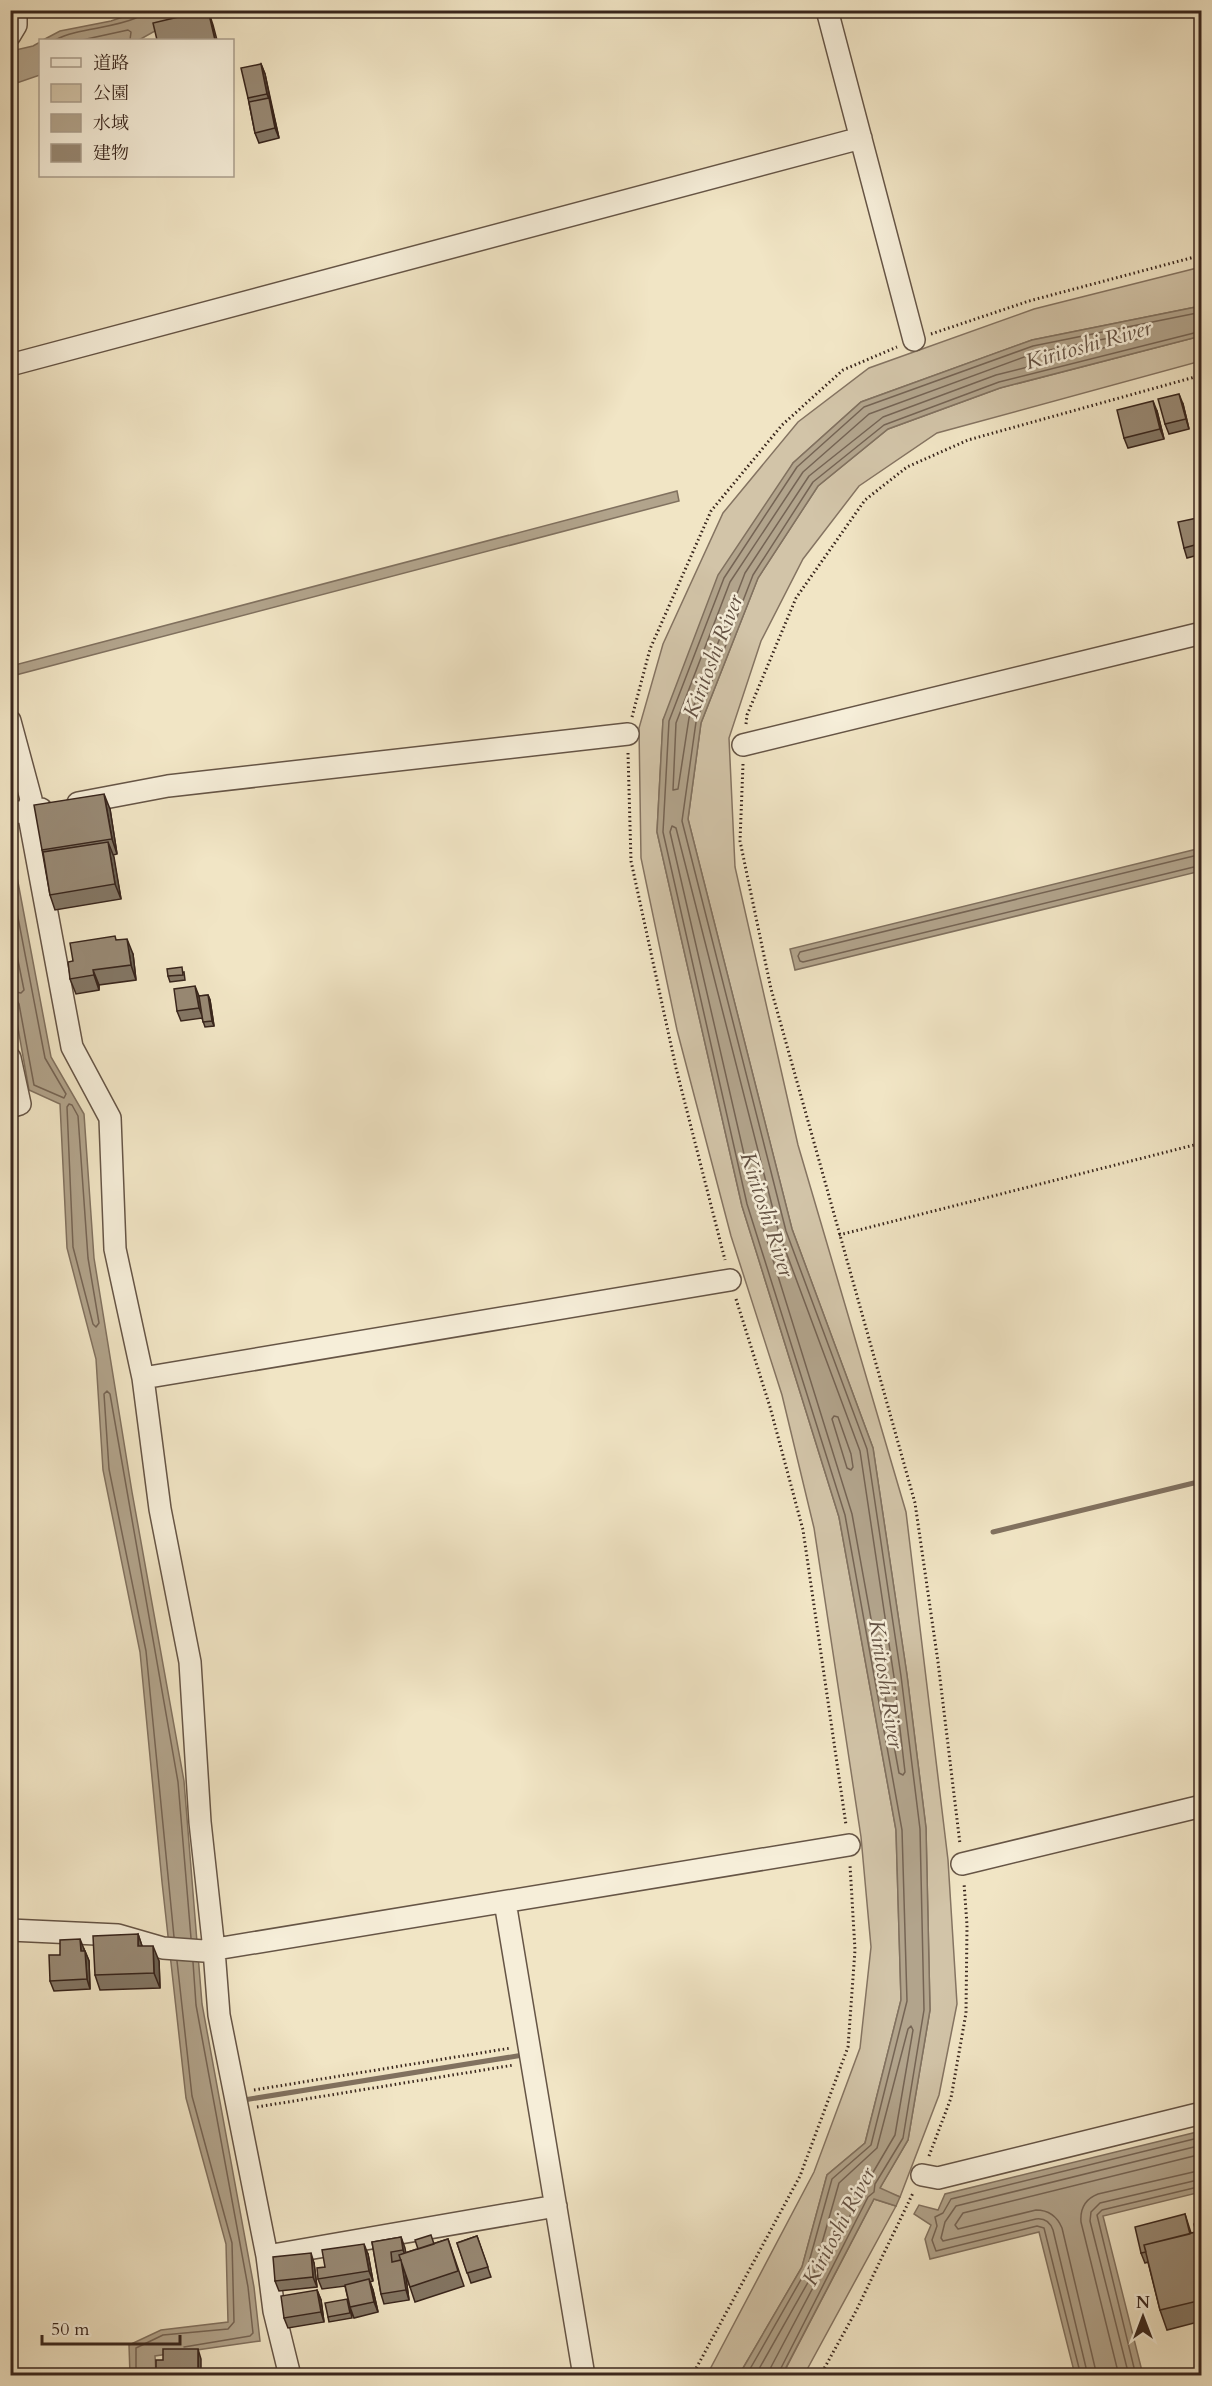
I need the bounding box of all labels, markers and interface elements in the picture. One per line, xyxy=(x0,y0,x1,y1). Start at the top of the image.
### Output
legend xyxy=(39,39,234,177)
text: 道路 xyxy=(93,51,129,76)
text: 公園 xyxy=(93,81,129,106)
text: 水域 xyxy=(93,111,129,136)
text: 建物 xyxy=(93,141,129,166)
water label: Kiritoshi River xyxy=(1022,312,1156,377)
water label: Kiritoshi River xyxy=(676,590,751,722)
water label: Kiritoshi River xyxy=(733,1148,802,1282)
water label: Kiritoshi River xyxy=(861,1618,911,1751)
water label: Kiritoshi River xyxy=(795,2161,883,2291)
north arrow xyxy=(1113,2287,1173,2347)
text: N xyxy=(1136,2292,1150,2314)
scale bar xyxy=(42,2308,180,2346)
text: 50 m xyxy=(51,2317,90,2342)

